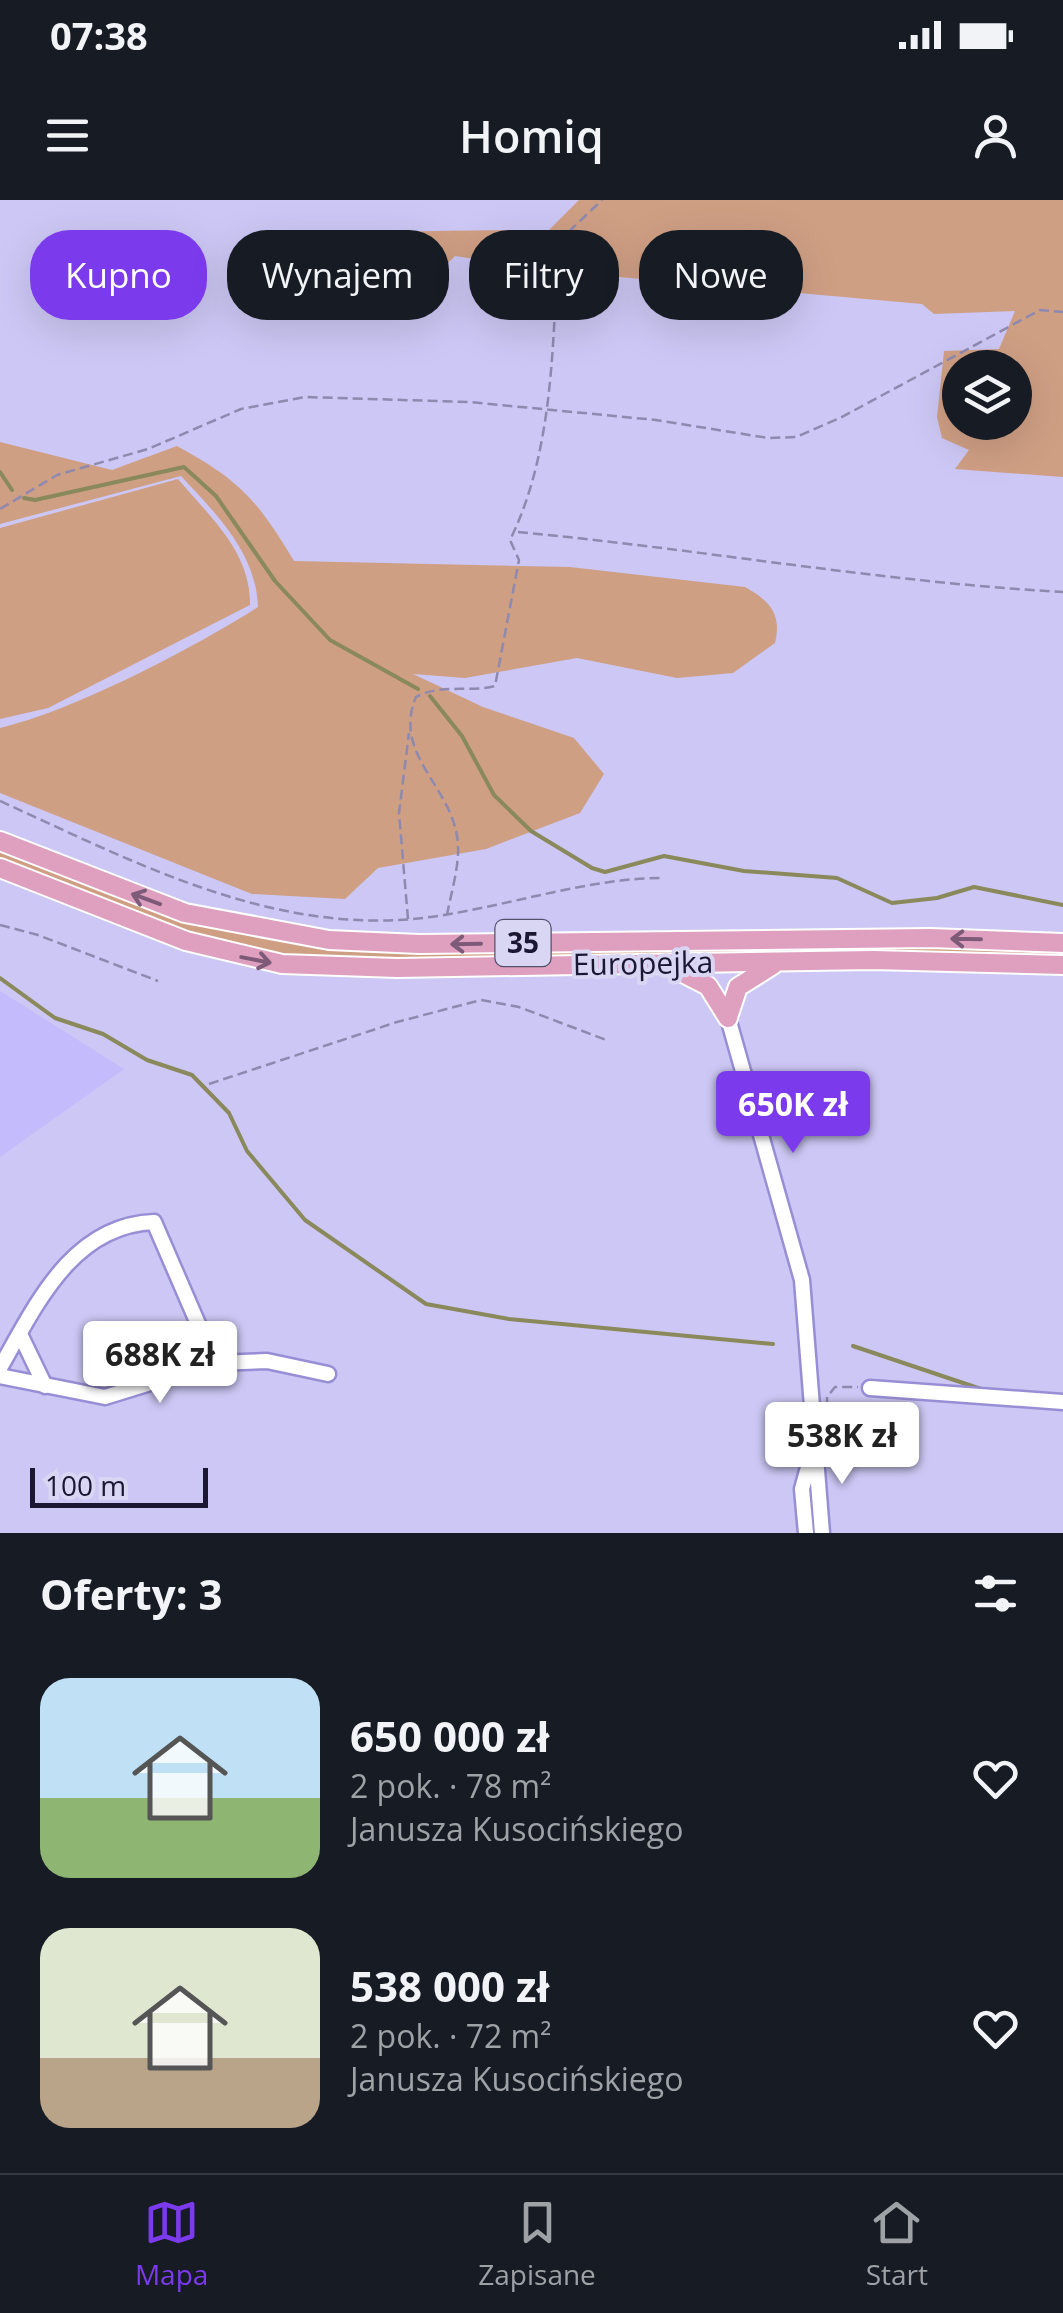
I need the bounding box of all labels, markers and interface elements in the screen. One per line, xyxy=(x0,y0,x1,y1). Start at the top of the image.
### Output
text: 07:38 xyxy=(50,9,148,61)
text: Homiq xyxy=(459,105,604,166)
icon: menu xyxy=(40,108,95,163)
icon: person xyxy=(968,108,1023,163)
chip: Kupno xyxy=(30,230,207,320)
chip: Wynajem xyxy=(227,230,449,320)
chip: Filtry xyxy=(469,230,619,320)
chip: Nowe xyxy=(639,230,803,320)
map controls xyxy=(942,350,1032,440)
button: layers xyxy=(942,350,1032,440)
one-way arrow xyxy=(132,889,163,907)
road number: 35 xyxy=(496,920,550,966)
one-way arrow xyxy=(950,930,982,949)
one-way arrow xyxy=(450,934,482,953)
street label: Europejka xyxy=(572,941,714,984)
one-way arrow xyxy=(239,951,271,970)
pin: 650K zł xyxy=(701,1071,885,1156)
text: 650K zł xyxy=(738,1082,848,1125)
pin: 688K zł xyxy=(68,1321,252,1406)
text: 688K zł xyxy=(105,1332,215,1375)
pin: 538K zł xyxy=(750,1402,934,1487)
text: 538K zł xyxy=(787,1413,897,1456)
scale bar xyxy=(30,1463,208,1508)
text: 100 m xyxy=(45,1466,126,1504)
text: Oferty: 3 xyxy=(40,1565,223,1622)
icon: filters xyxy=(968,1566,1023,1621)
text: 650 000 zł xyxy=(350,1707,549,1764)
icon: home xyxy=(120,1718,240,1838)
icon: heart xyxy=(968,1751,1023,1806)
text: 2 pok. · 78 m² xyxy=(350,1764,551,1807)
text: Janusza Kusocińskiego xyxy=(350,1807,683,1850)
text: 538 000 zł xyxy=(350,1957,549,2014)
icon: home xyxy=(120,1968,240,2088)
icon: heart xyxy=(968,2001,1023,2056)
text: 2 pok. · 72 m² xyxy=(350,2014,551,2057)
text: Janusza Kusocińskiego xyxy=(350,2057,683,2100)
tab: Mapa xyxy=(135,2195,208,2293)
tab: Zapisane xyxy=(478,2195,596,2293)
tab: Start xyxy=(866,2195,928,2293)

